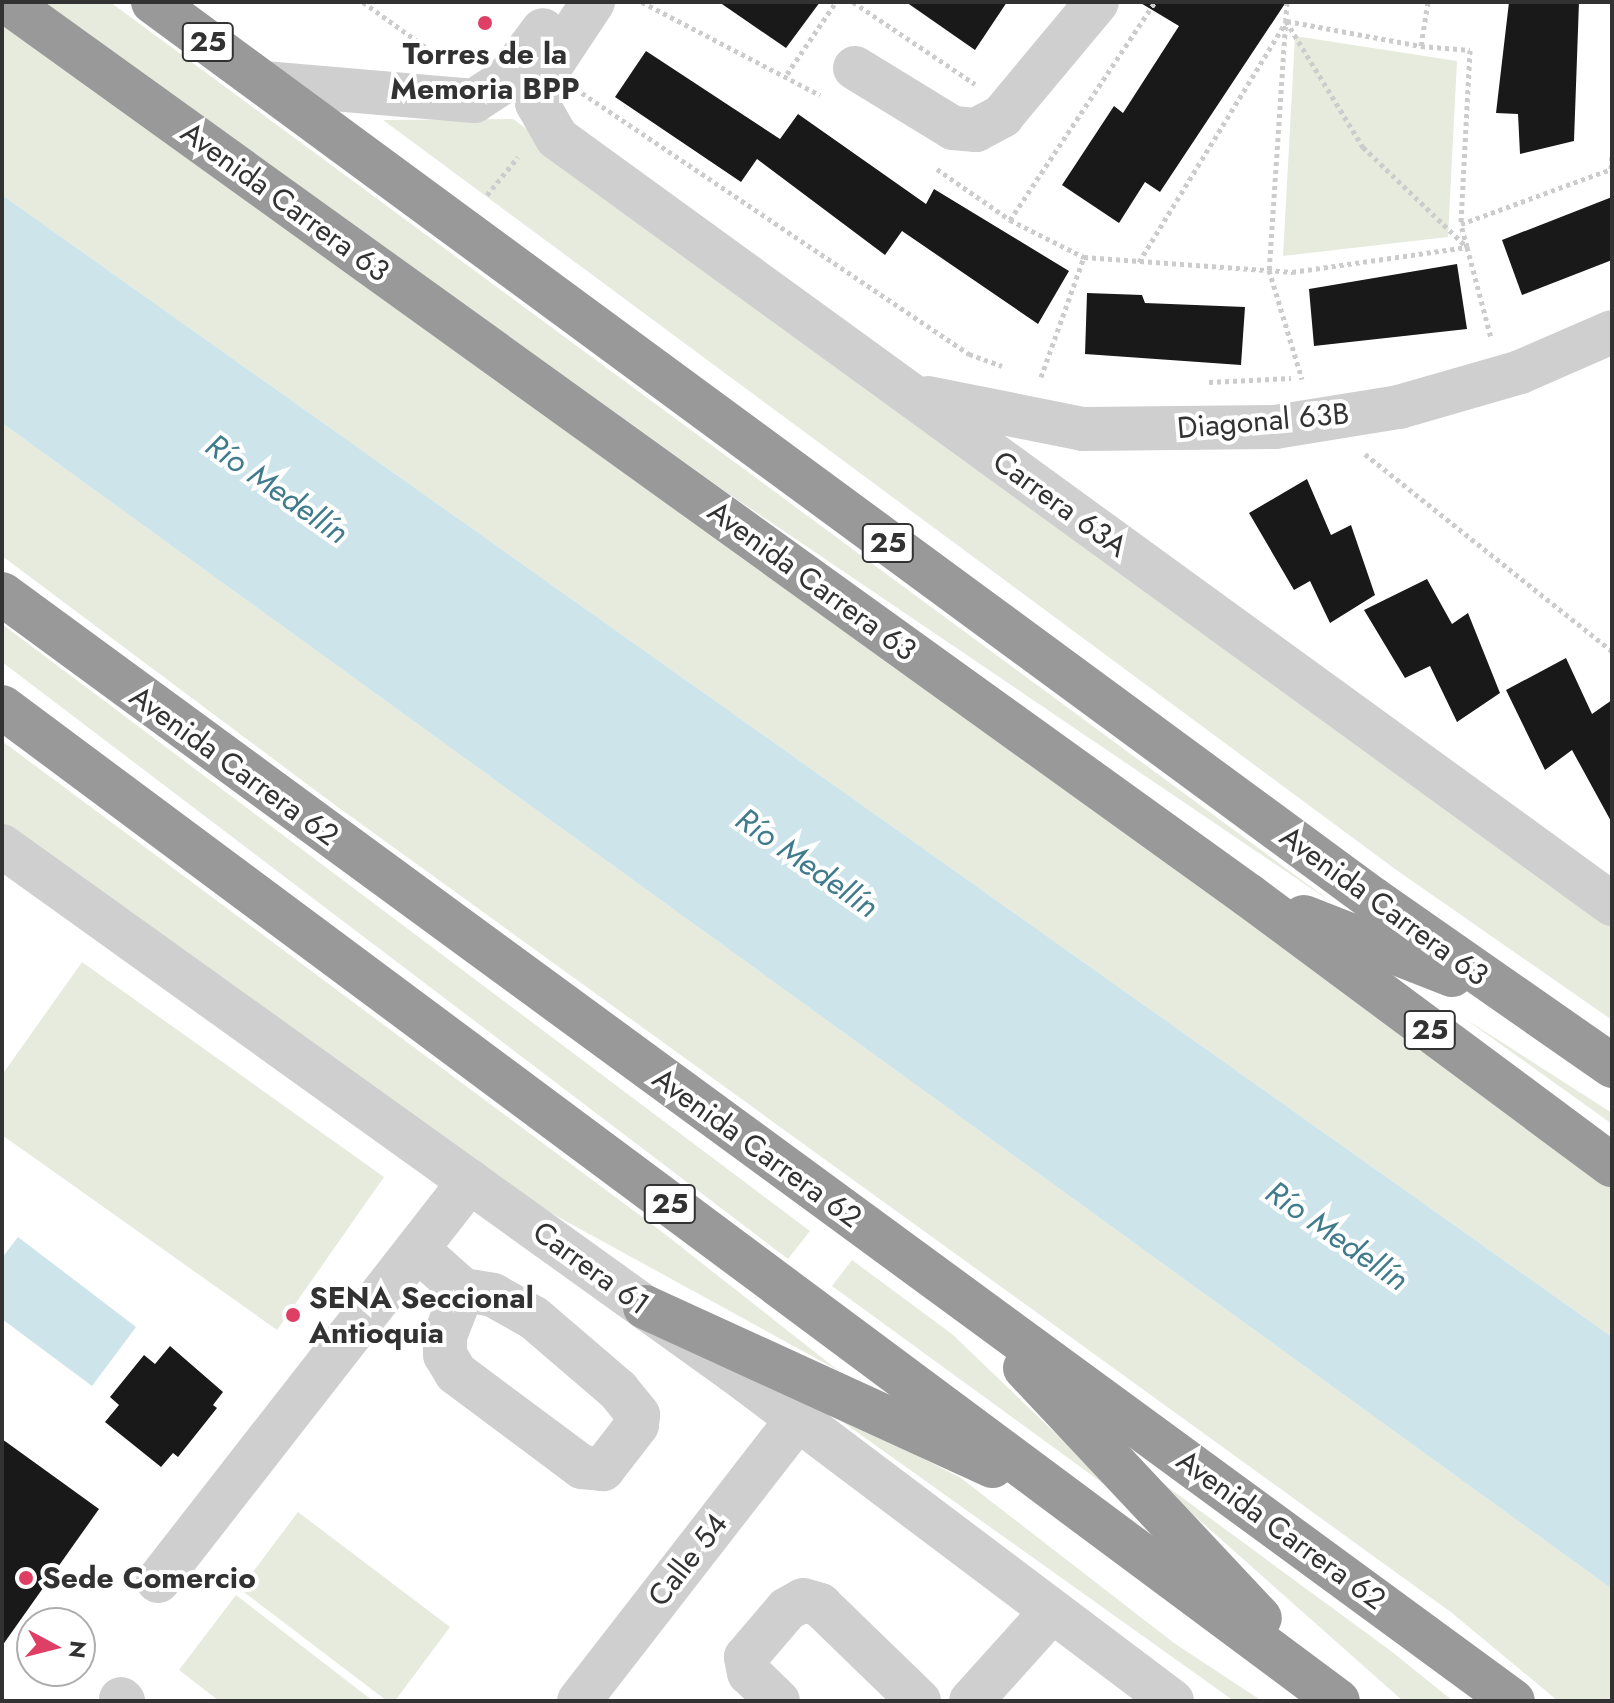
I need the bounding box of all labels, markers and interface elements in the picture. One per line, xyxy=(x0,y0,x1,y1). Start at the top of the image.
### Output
marker: Torres de la Memoria BPP xyxy=(476,14,494,32)
road number: 25 xyxy=(180,18,236,66)
place label: Torres de la Memoria BPP xyxy=(390,36,580,106)
street label: Avenida Carrera 63 xyxy=(174,114,396,290)
street label: Diagonal 63B xyxy=(1175,396,1351,446)
water label: Río Medellín xyxy=(198,426,356,552)
street label: Carrera 63A xyxy=(986,443,1134,565)
street label: Avenida Carrera 63 xyxy=(701,493,923,669)
road number: 25 xyxy=(860,519,916,567)
street label: Avenida Carrera 62 xyxy=(123,678,345,854)
water label: Río Medellín xyxy=(728,800,886,926)
street label: Avenida Carrera 63 xyxy=(1273,818,1495,994)
road number: 25 xyxy=(1402,1006,1458,1054)
street label: Avenida Carrera 62 xyxy=(646,1060,868,1236)
water label: Río Medellín xyxy=(1258,1173,1416,1299)
road number: 25 xyxy=(642,1180,698,1228)
street label: Carrera 61 xyxy=(526,1214,656,1322)
place label: SENA Seccional Antioquia xyxy=(309,1280,534,1350)
marker: SENA Seccional Antioquia xyxy=(284,1306,302,1324)
street label: Avenida Carrera 62 xyxy=(1170,1442,1392,1618)
street label: Calle 54 xyxy=(641,1507,735,1613)
place label: Sede Comercio xyxy=(42,1560,256,1596)
marker: Sede Comercio xyxy=(17,1569,35,1587)
north arrow xyxy=(16,1607,96,1687)
text: N xyxy=(61,1639,95,1660)

